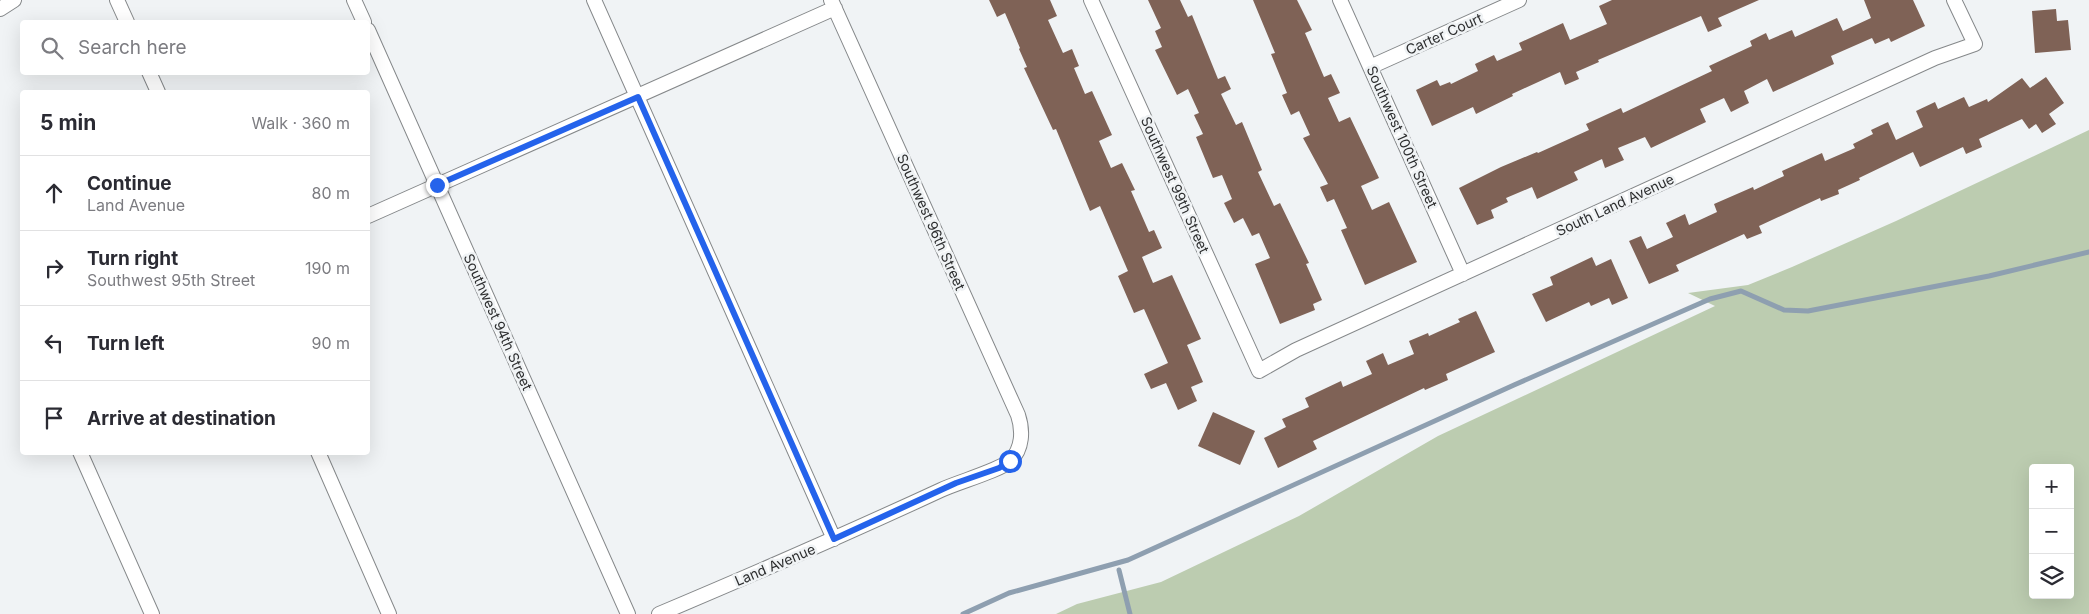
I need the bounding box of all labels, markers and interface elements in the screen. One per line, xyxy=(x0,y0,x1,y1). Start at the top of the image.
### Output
street label: Carter Court xyxy=(1403,9,1485,58)
search box xyxy=(20,20,370,75)
icon: search xyxy=(38,34,66,62)
text: Search here xyxy=(78,36,187,59)
street label: Southwest 100th Street xyxy=(1363,63,1442,211)
text: 5 min xyxy=(40,110,96,135)
text: Walk · 360 m xyxy=(251,113,350,133)
street label: Southwest 99th Street xyxy=(1138,114,1213,256)
street label: Southwest 96th Street xyxy=(894,151,969,293)
street label: South Land Avenue xyxy=(1553,170,1676,239)
text: Continue xyxy=(87,172,172,195)
route end xyxy=(426,174,449,197)
icon: ahead xyxy=(40,179,68,207)
text: 80 m xyxy=(311,183,350,203)
text: Land Avenue xyxy=(87,195,185,215)
text: Turn right xyxy=(87,247,178,270)
street label: Southwest 94th Street xyxy=(461,251,536,393)
icon: right xyxy=(40,254,68,282)
text: 190 m xyxy=(305,258,350,278)
text: Southwest 95th Street xyxy=(87,270,255,290)
icon: left xyxy=(40,329,68,357)
text: Turn left xyxy=(87,332,165,355)
text: 90 m xyxy=(311,333,350,353)
icon: arrive xyxy=(40,404,68,432)
text: Arrive at destination xyxy=(87,407,276,430)
route start xyxy=(999,450,1022,473)
map controls xyxy=(2029,464,2074,599)
button: + xyxy=(2029,464,2074,509)
button: − xyxy=(2029,509,2074,554)
street label: Land Avenue xyxy=(732,540,818,589)
button: layers xyxy=(2029,554,2074,599)

